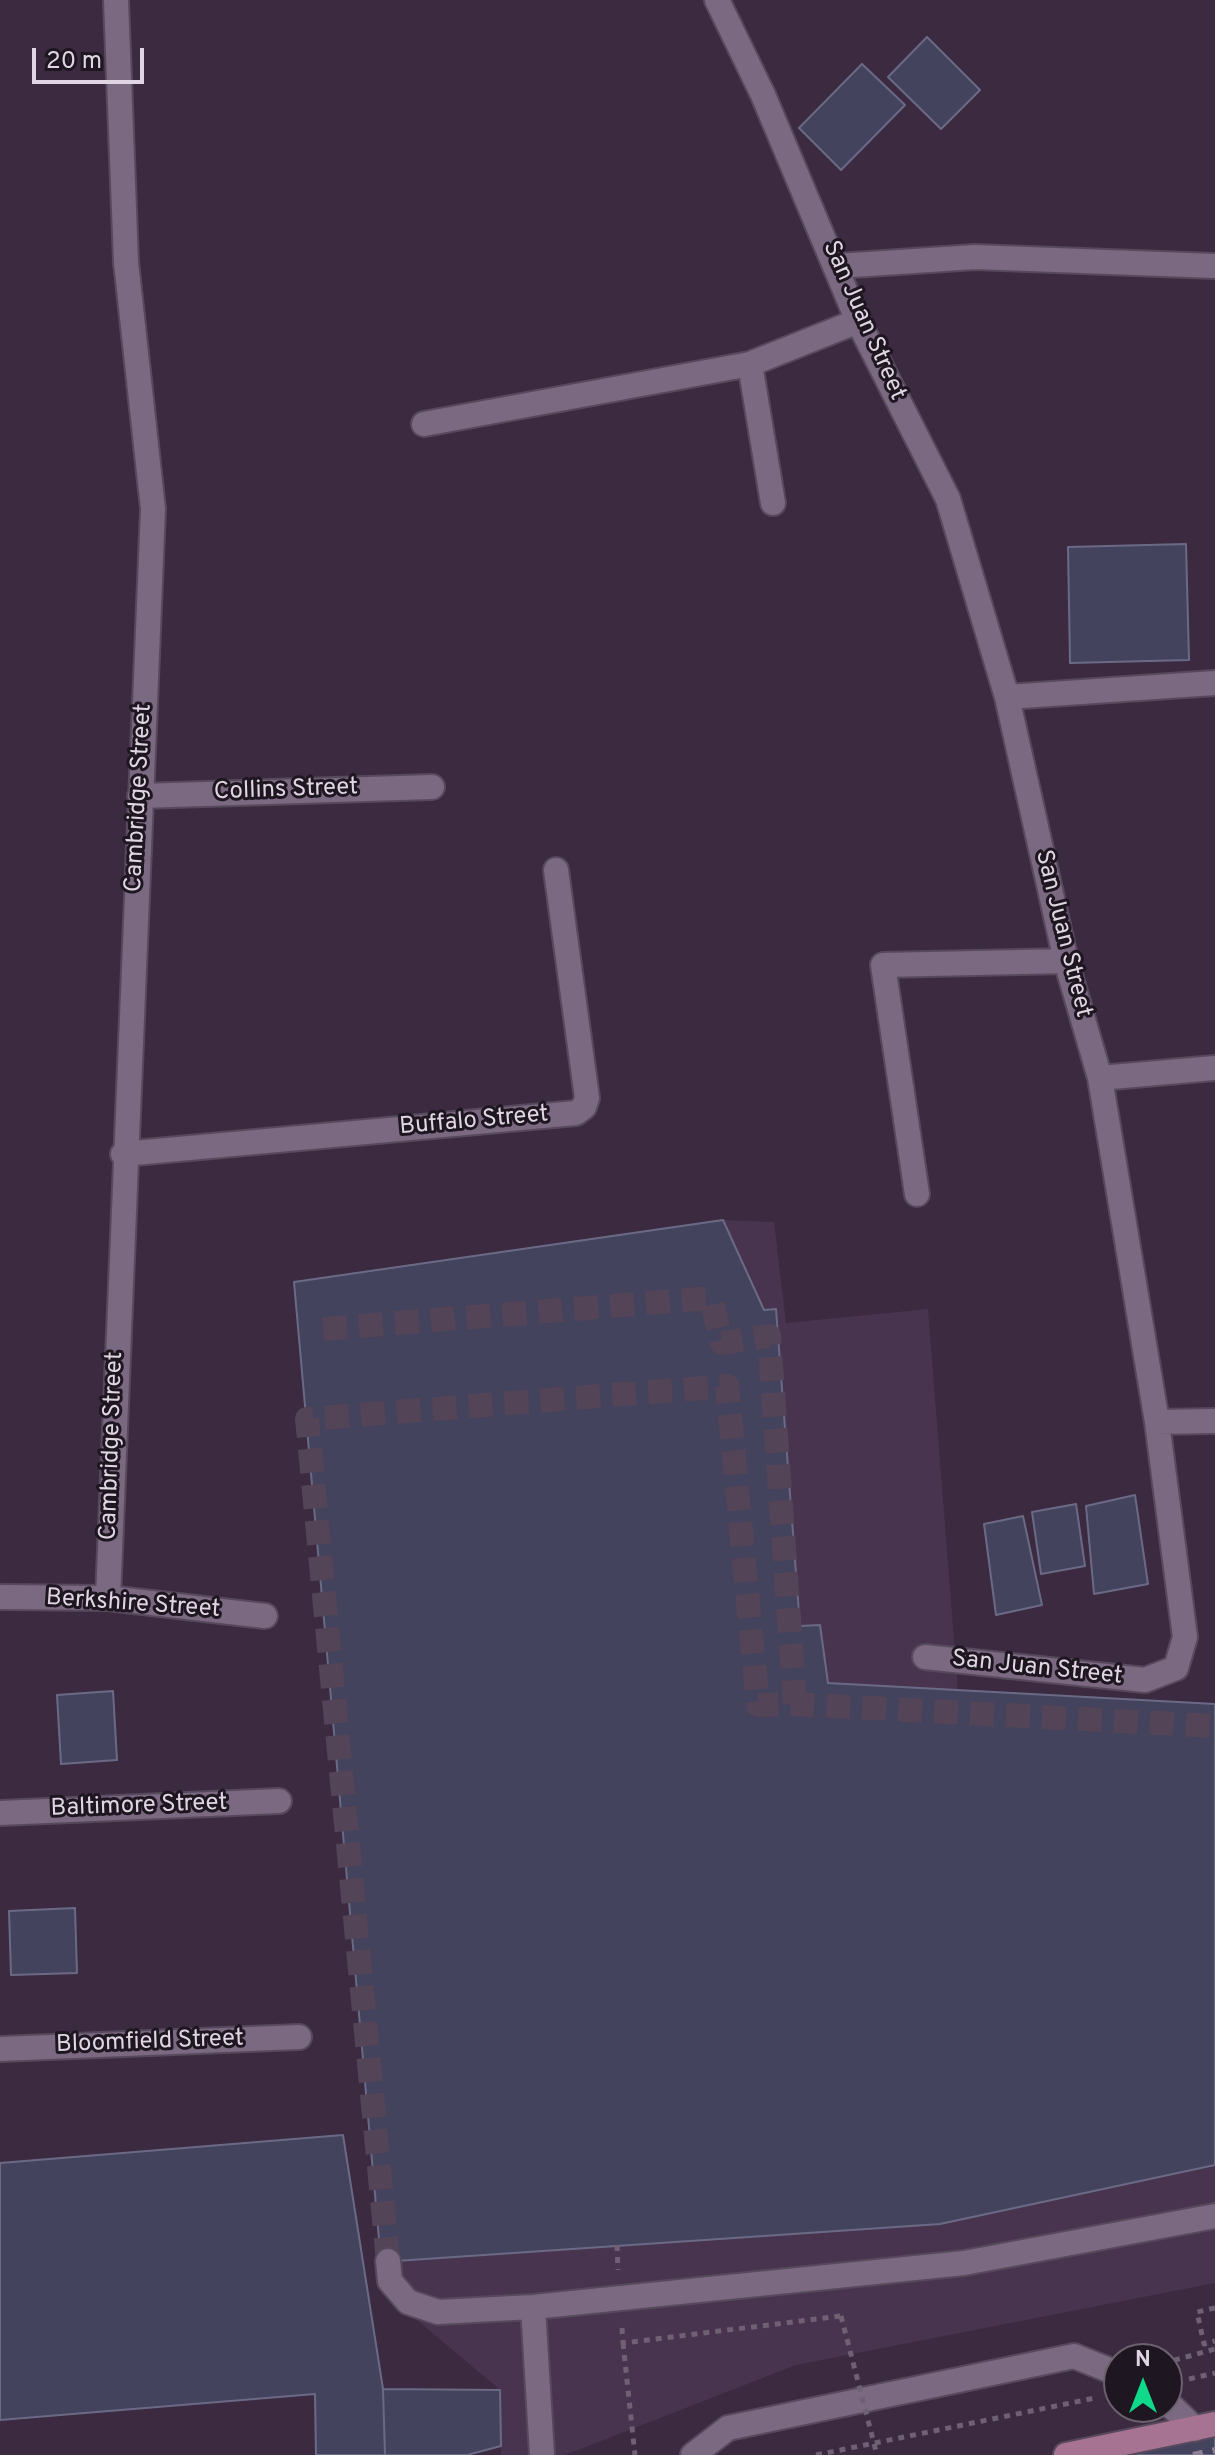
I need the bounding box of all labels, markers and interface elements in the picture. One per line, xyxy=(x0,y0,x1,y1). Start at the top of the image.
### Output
scale bar xyxy=(36,32,148,82)
text: 20 m xyxy=(46,47,102,77)
street label: San Juan Street xyxy=(815,237,911,405)
street label: Cambridge Street xyxy=(121,703,159,893)
street label: Collins Street xyxy=(213,774,359,808)
street label: San Juan Street xyxy=(1027,847,1097,1021)
street label: Buffalo Street xyxy=(398,1101,550,1143)
street label: Cambridge Street xyxy=(95,1351,131,1541)
street label: Berkshire Street xyxy=(45,1585,221,1625)
street label: San Juan Street xyxy=(950,1646,1124,1692)
street label: Baltimore Street xyxy=(50,1790,228,1824)
street label: Bloomfield Street xyxy=(56,2025,244,2061)
north arrow xyxy=(1103,2343,1183,2423)
text: N xyxy=(1135,2347,1151,2374)

